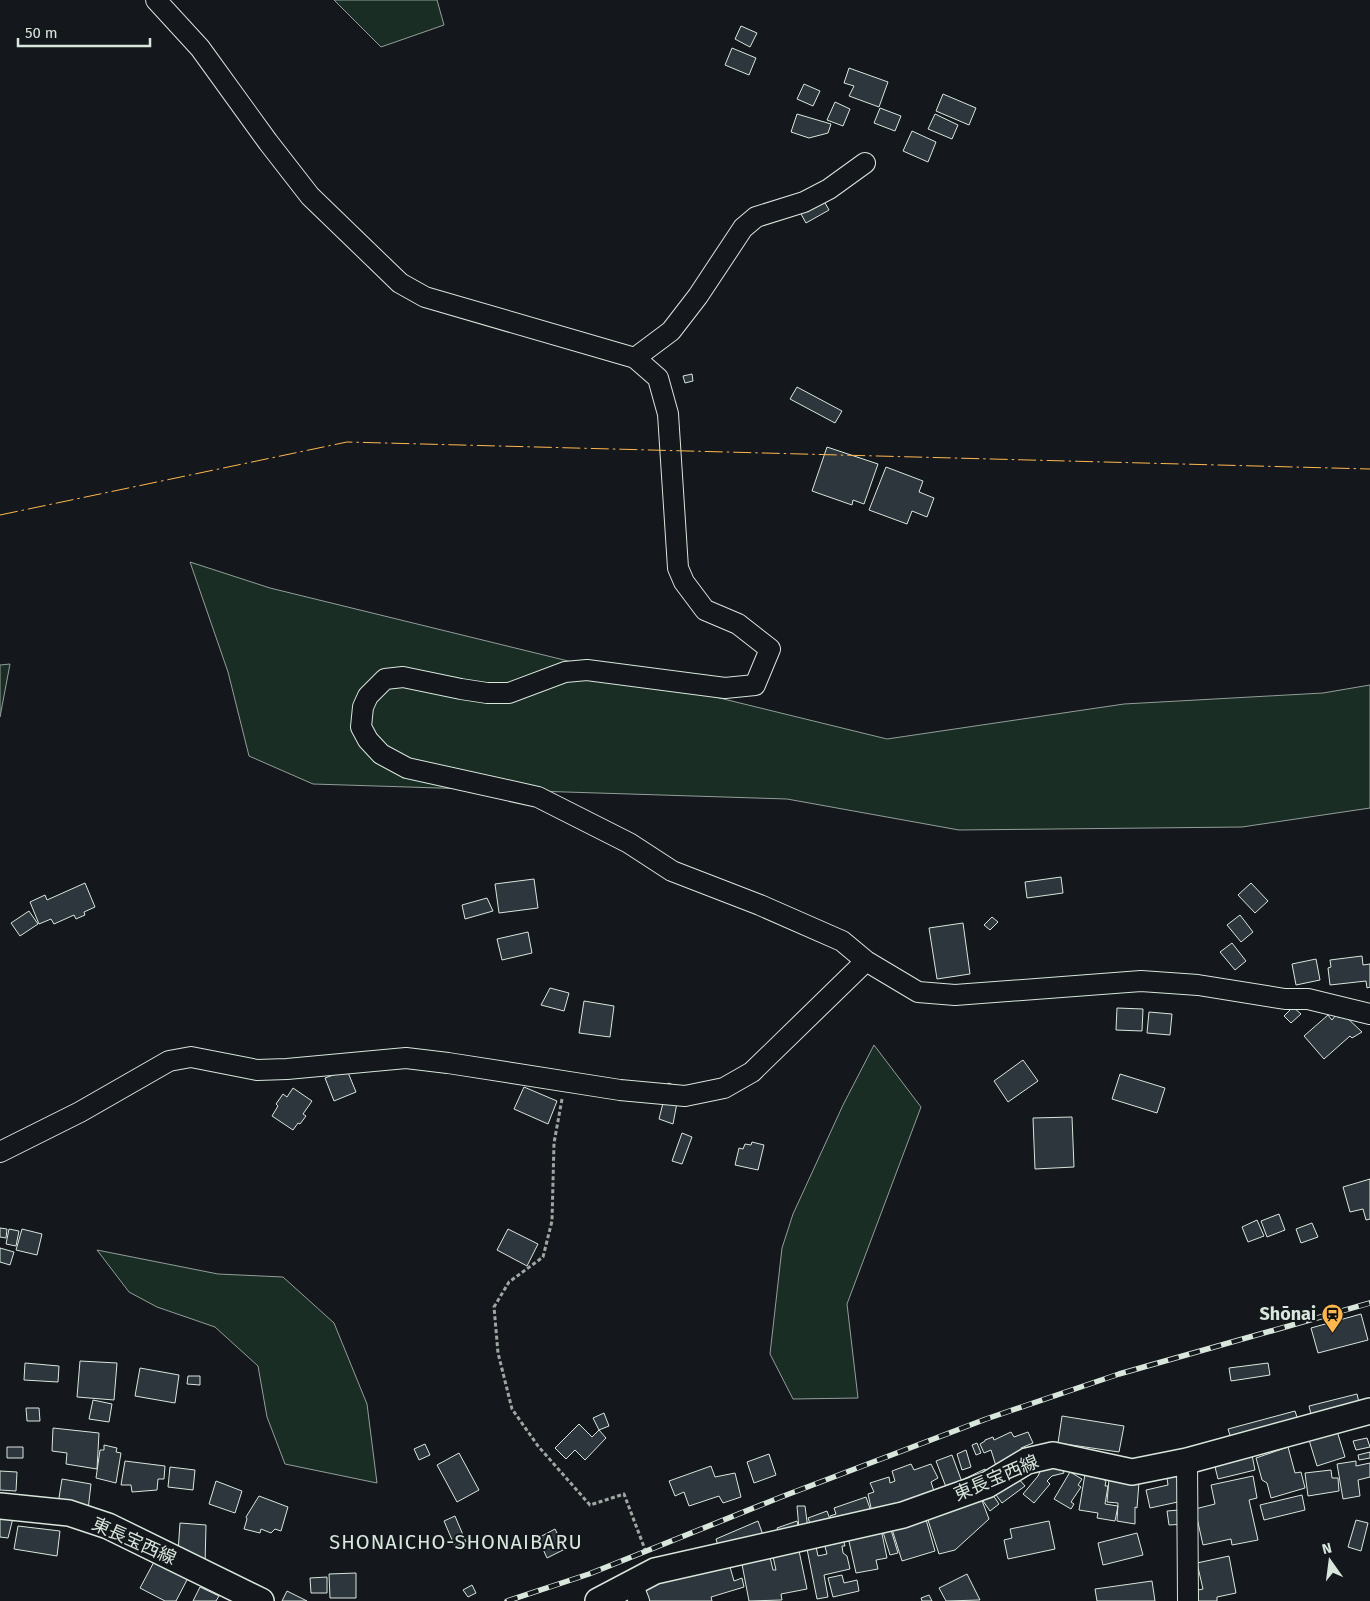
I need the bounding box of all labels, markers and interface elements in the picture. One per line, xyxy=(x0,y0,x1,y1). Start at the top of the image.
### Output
scale bar xyxy=(18,15,150,47)
text: 50 m xyxy=(25,24,58,42)
station icon: Shōnai xyxy=(1320,1302,1344,1333)
place label: Shōnai xyxy=(1259,1303,1316,1325)
street label: 東長宝西線 xyxy=(950,1450,1042,1506)
street label: 東長宝西線 xyxy=(88,1513,180,1569)
district label: SHONAICHO-SHONAIBARU xyxy=(329,1530,583,1554)
north arrow xyxy=(1305,1536,1355,1586)
text: N xyxy=(1320,1539,1334,1558)

